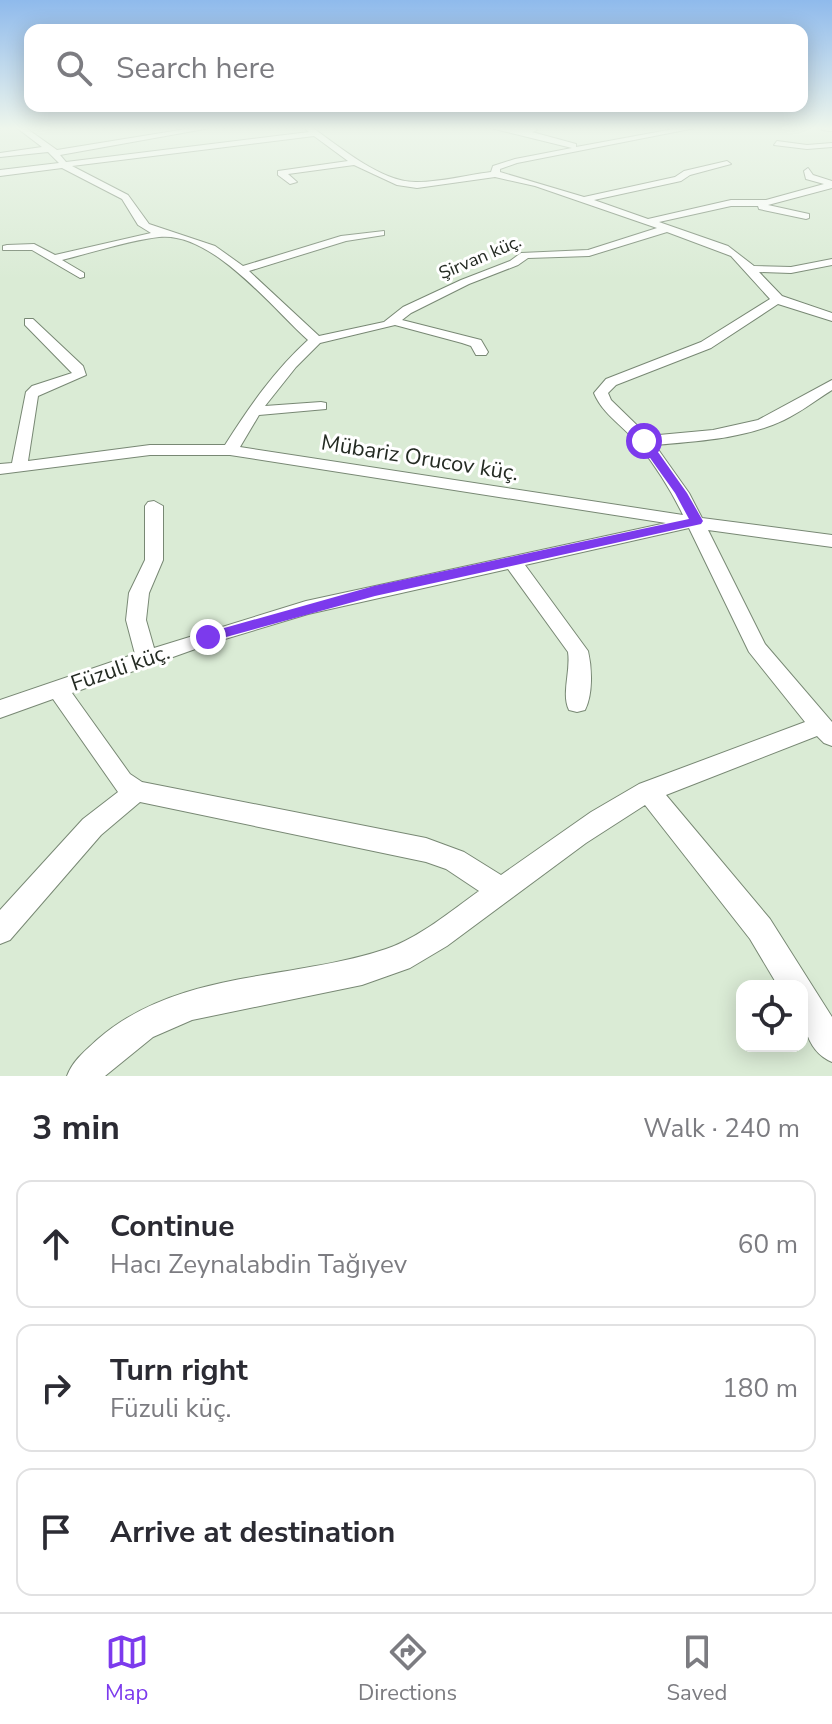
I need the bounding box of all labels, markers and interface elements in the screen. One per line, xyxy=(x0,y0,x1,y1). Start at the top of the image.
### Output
search box xyxy=(24,24,808,112)
icon: search xyxy=(52,46,96,90)
text: Search here xyxy=(116,48,275,89)
street label: Şirvan küç. xyxy=(435,229,525,285)
route start xyxy=(626,423,662,459)
street label: Mübariz Orucov küç. xyxy=(319,428,521,488)
route end xyxy=(190,619,226,655)
street label: Füzuli küç. xyxy=(67,637,174,699)
map controls xyxy=(736,980,808,1052)
button: locate xyxy=(736,980,808,1052)
text: 3 min xyxy=(32,1105,120,1151)
text: Walk · 240 m xyxy=(643,1111,800,1146)
text: Continue xyxy=(110,1206,235,1247)
icon: ahead xyxy=(34,1222,78,1266)
text: 60 m xyxy=(738,1227,798,1262)
text: Hacı Zeynalabdin Tağıyev xyxy=(110,1247,407,1282)
text: Turn right xyxy=(110,1350,248,1391)
icon: right xyxy=(34,1366,78,1410)
text: 180 m xyxy=(722,1371,798,1406)
text: Füzuli küç. xyxy=(110,1391,231,1426)
icon: arrive xyxy=(34,1510,78,1554)
text: Arrive at destination xyxy=(110,1512,395,1553)
tab: Map xyxy=(105,1630,149,1708)
tab: Directions xyxy=(358,1630,457,1708)
tab: Saved xyxy=(667,1630,727,1708)

